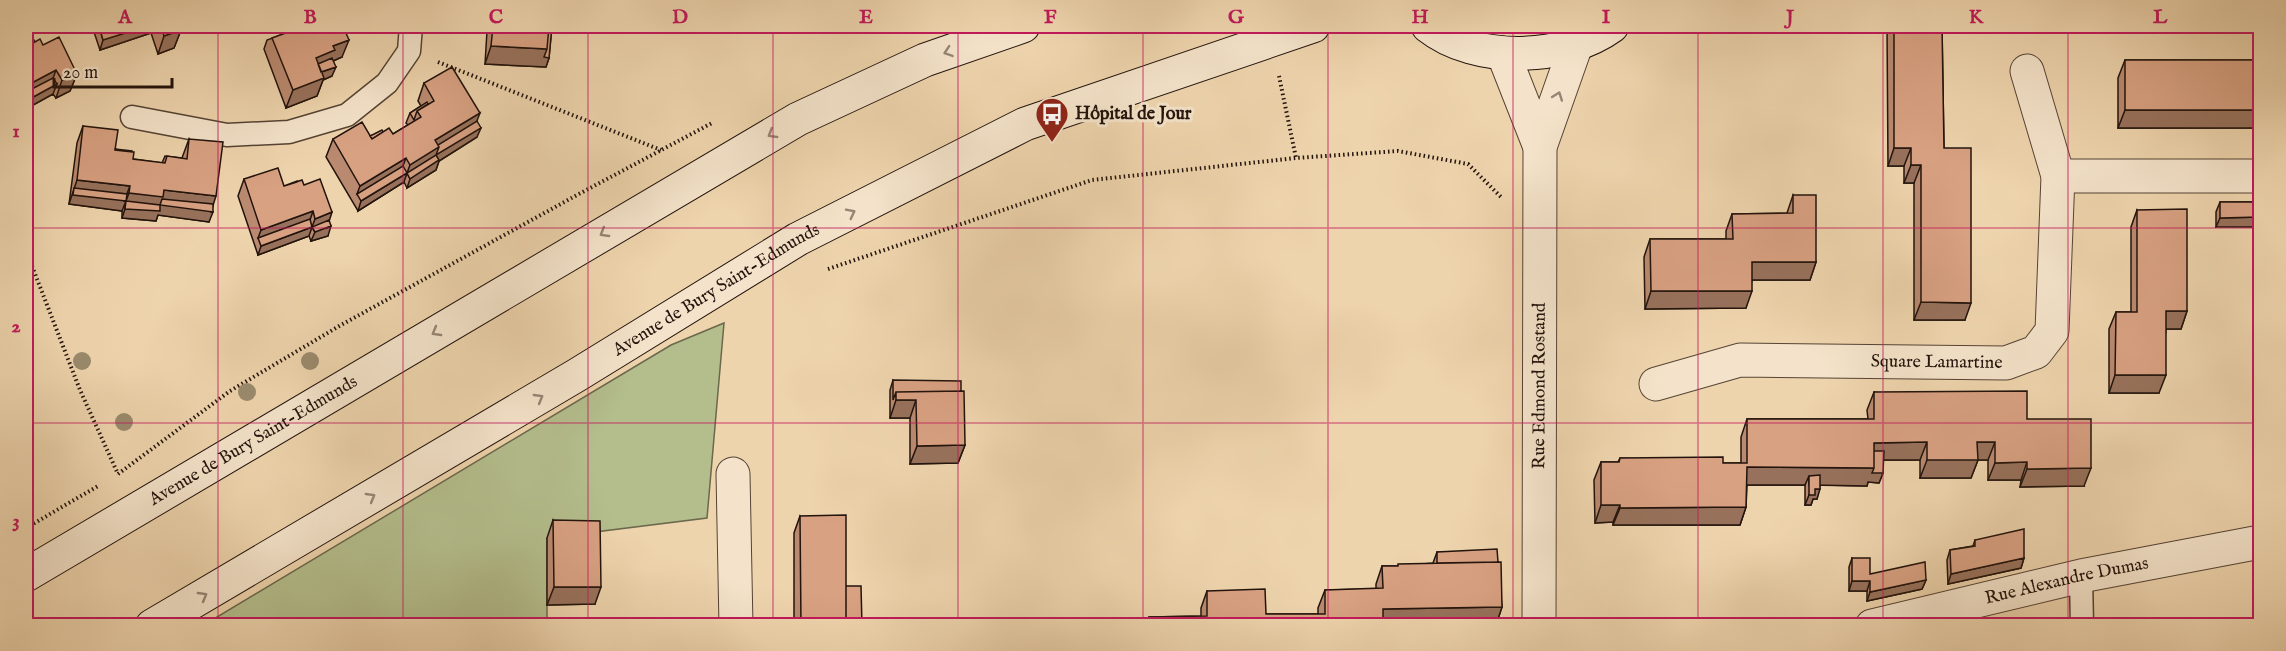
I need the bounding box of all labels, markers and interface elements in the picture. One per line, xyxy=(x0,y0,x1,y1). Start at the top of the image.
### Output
text: A xyxy=(117,5,133,30)
text: B xyxy=(303,5,317,30)
text: C xyxy=(489,5,503,30)
text: D xyxy=(672,5,688,30)
text: E xyxy=(859,5,873,30)
text: F xyxy=(1044,5,1057,30)
text: G xyxy=(1228,5,1245,30)
text: H xyxy=(1411,5,1429,30)
text: I xyxy=(1602,5,1611,30)
text: J xyxy=(1783,5,1795,30)
text: K xyxy=(1969,5,1985,30)
text: L xyxy=(2153,5,2168,30)
one-way arrow xyxy=(943,44,954,57)
scale bar xyxy=(54,51,172,89)
text: 20 m xyxy=(63,62,98,85)
one-way arrow xyxy=(1550,91,1563,102)
bus stop icon: Hôpital de Jour xyxy=(1034,96,1070,143)
place label: Hôpital de Jour xyxy=(1075,103,1192,126)
text: 1 xyxy=(12,119,20,144)
one-way arrow xyxy=(768,127,778,139)
one-way arrow xyxy=(844,208,855,220)
street label: Avenue de Bury Saint-Edmunds xyxy=(608,218,824,362)
one-way arrow xyxy=(600,226,610,238)
street label: Rue Edmond Rostand xyxy=(1528,302,1551,469)
text: 2 xyxy=(11,314,21,339)
one-way arrow xyxy=(432,325,442,337)
street label: Square Lamartine xyxy=(1871,350,2003,374)
street label: Avenue de Bury Saint-Edmunds xyxy=(144,370,362,512)
one-way arrow xyxy=(533,394,543,405)
one-way arrow xyxy=(365,493,375,504)
text: 3 xyxy=(12,509,20,534)
street label: Rue Alexandre Dumas xyxy=(1983,552,2150,610)
one-way arrow xyxy=(197,591,207,603)

